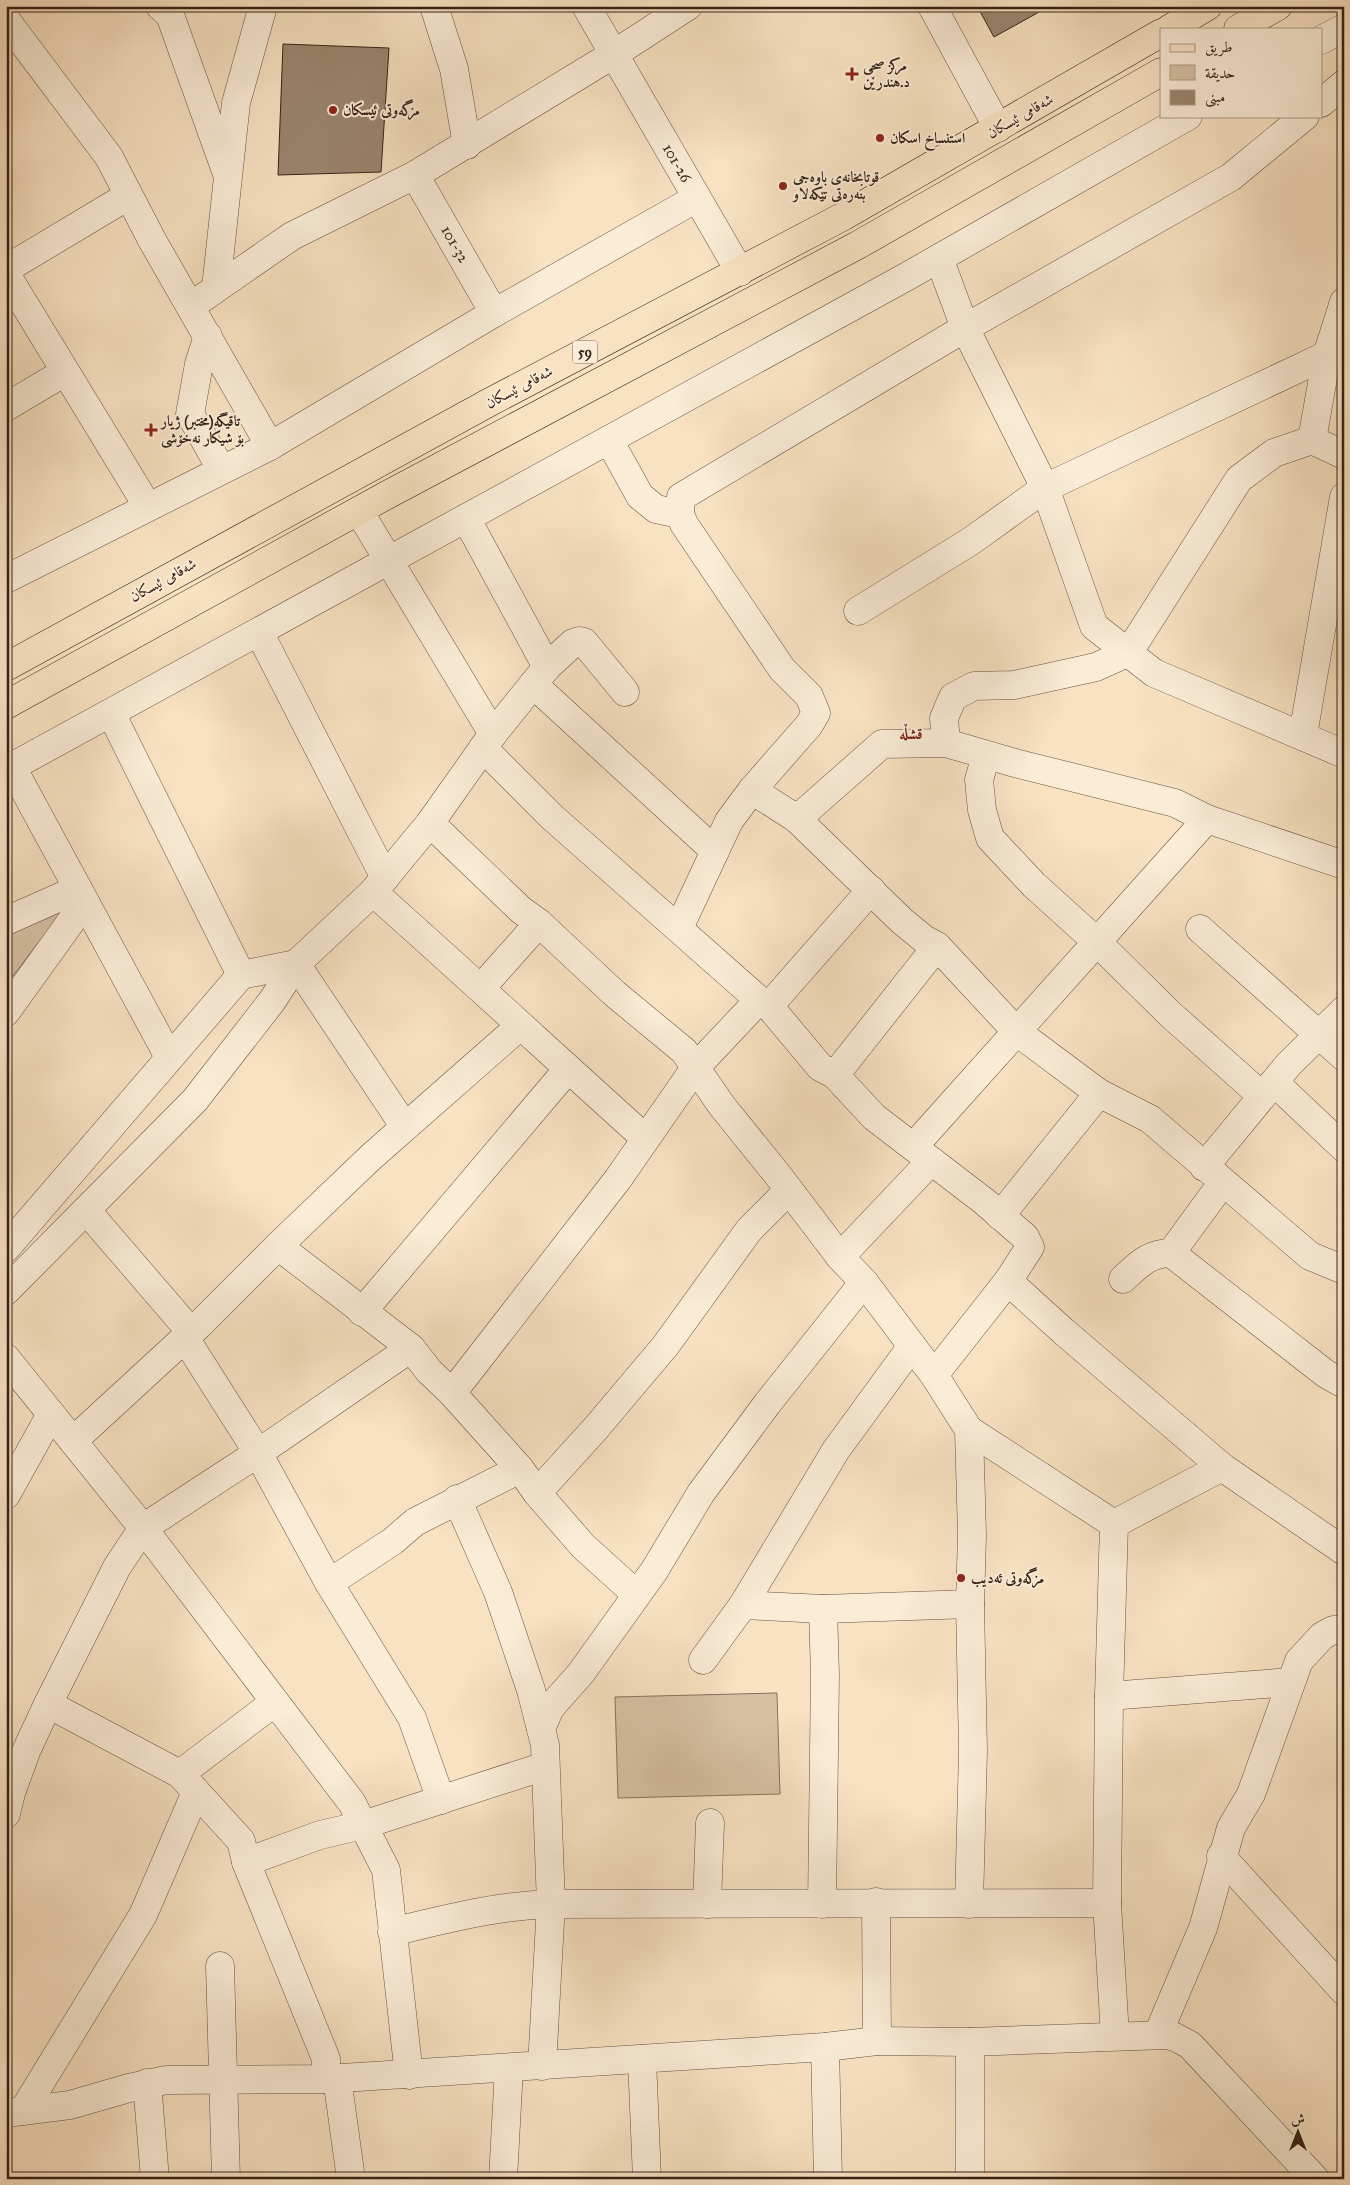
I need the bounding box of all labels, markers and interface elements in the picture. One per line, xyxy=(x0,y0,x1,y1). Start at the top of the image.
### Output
legend xyxy=(1160,28,1322,118)
text: طريق xyxy=(1205,38,1232,57)
place label: مرکز صحی د.هندرێن xyxy=(863,56,910,91)
text: حديقة xyxy=(1205,64,1235,82)
marker: مرکز صحی د.هندرێن xyxy=(845,67,859,81)
text: مبنى xyxy=(1205,88,1225,108)
street label: شەقامی ئیسکان xyxy=(984,90,1056,142)
place label: مزگەوتی ئیسکان xyxy=(343,99,420,120)
marker: مزگەوتی ئیسکان xyxy=(327,104,339,116)
place label: استنساخ اسکان xyxy=(890,129,965,152)
marker: استنساخ اسکان xyxy=(874,132,886,144)
street label: 101-26 xyxy=(659,140,696,187)
place label: قوتابخانه‌ی باوه‌جی بنه‌ره‌تی تێكه‌لاو xyxy=(791,168,879,203)
marker: قوتابخانه‌ی باوه‌جی بنه‌ره‌تی تێكه‌لاو xyxy=(777,180,789,192)
street label: 101-32 xyxy=(437,222,473,266)
road number: 59 xyxy=(572,341,598,364)
street label: شەقامی ئیسکان xyxy=(482,362,556,412)
place label: تاقیگە(مختبر) ژیار بۆ شیکار نەخۆشی xyxy=(159,411,244,449)
marker: تاقیگە(مختبر) ژیار بۆ شیکار نەخۆشی xyxy=(145,424,157,436)
street label: شەقامی ئیسکان xyxy=(127,554,199,606)
district label: قشڵه‌ xyxy=(899,723,923,743)
place label: مزگەوتی ئەدیب xyxy=(971,1567,1044,1588)
marker: مزگەوتی ئەدیب xyxy=(955,1572,967,1584)
north arrow xyxy=(1272,2108,1322,2158)
text: ش xyxy=(1291,2111,1305,2128)

